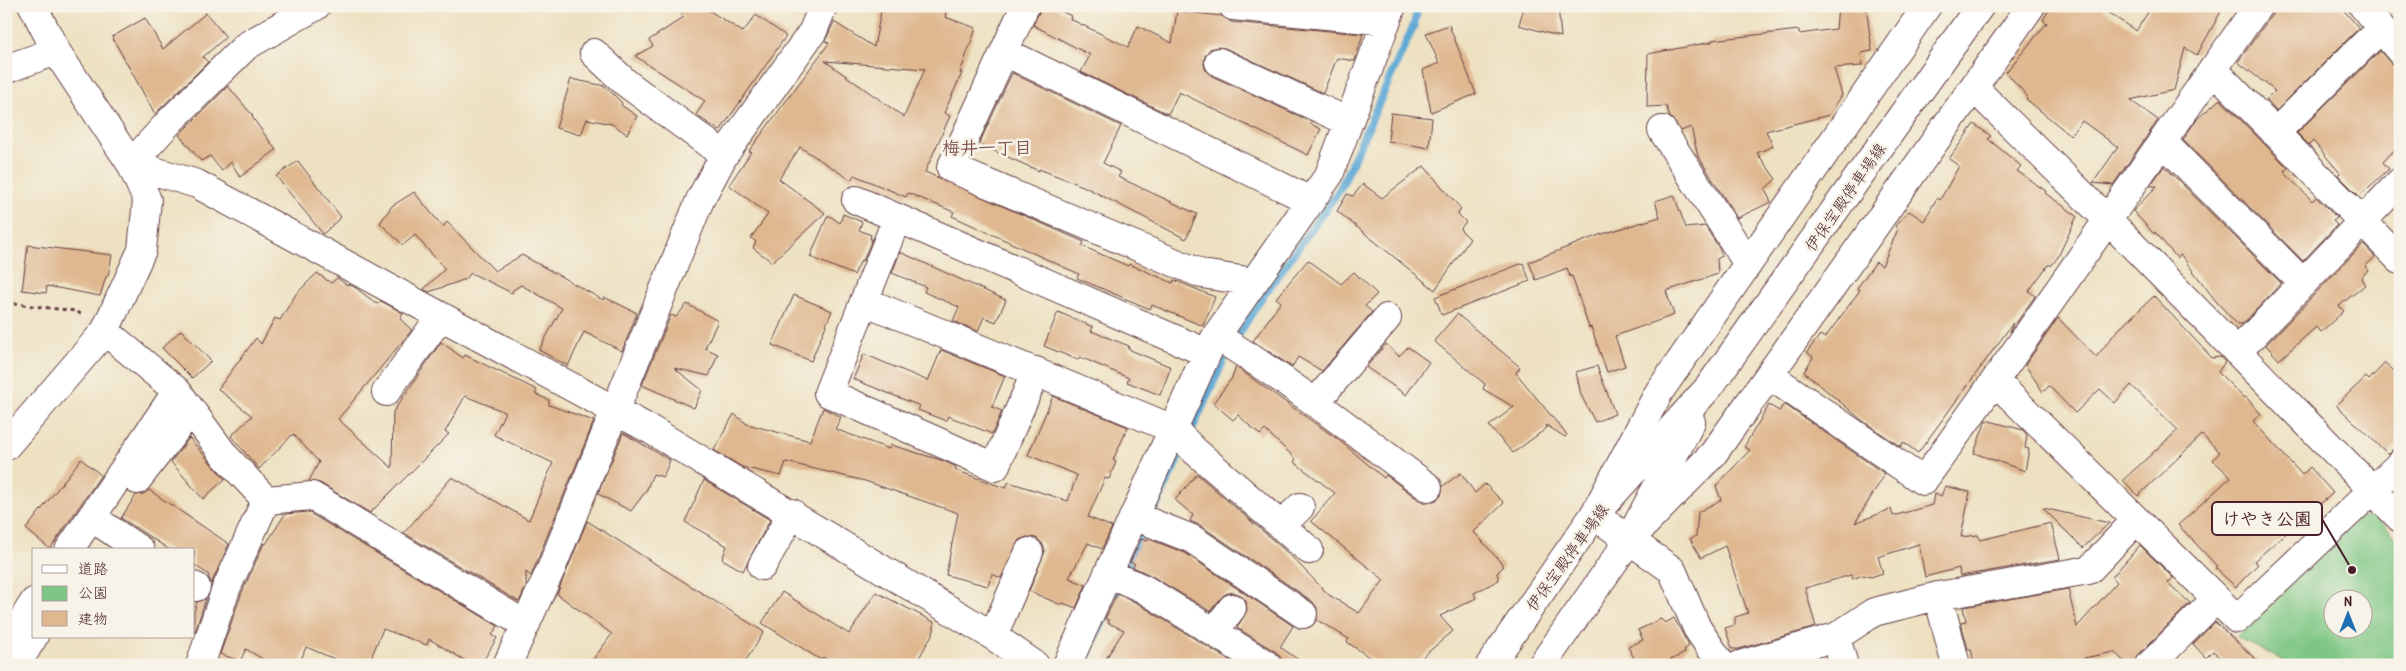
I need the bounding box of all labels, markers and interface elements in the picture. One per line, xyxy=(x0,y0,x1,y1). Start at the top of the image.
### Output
district label: 梅井一丁目 xyxy=(942,135,1032,160)
street label: 伊保宝殿停車場線 xyxy=(1799,138,1891,256)
street label: 伊保宝殿停車場線 xyxy=(1520,499,1614,615)
callout: けやき公園 xyxy=(2212,502,2322,535)
text: けやき公園 xyxy=(2222,506,2312,531)
legend xyxy=(32,548,195,638)
text: 道路 xyxy=(78,558,108,579)
text: 公園 xyxy=(78,582,108,603)
north arrow xyxy=(2324,588,2374,638)
text: N xyxy=(2344,591,2352,610)
text: 建物 xyxy=(78,608,108,629)

